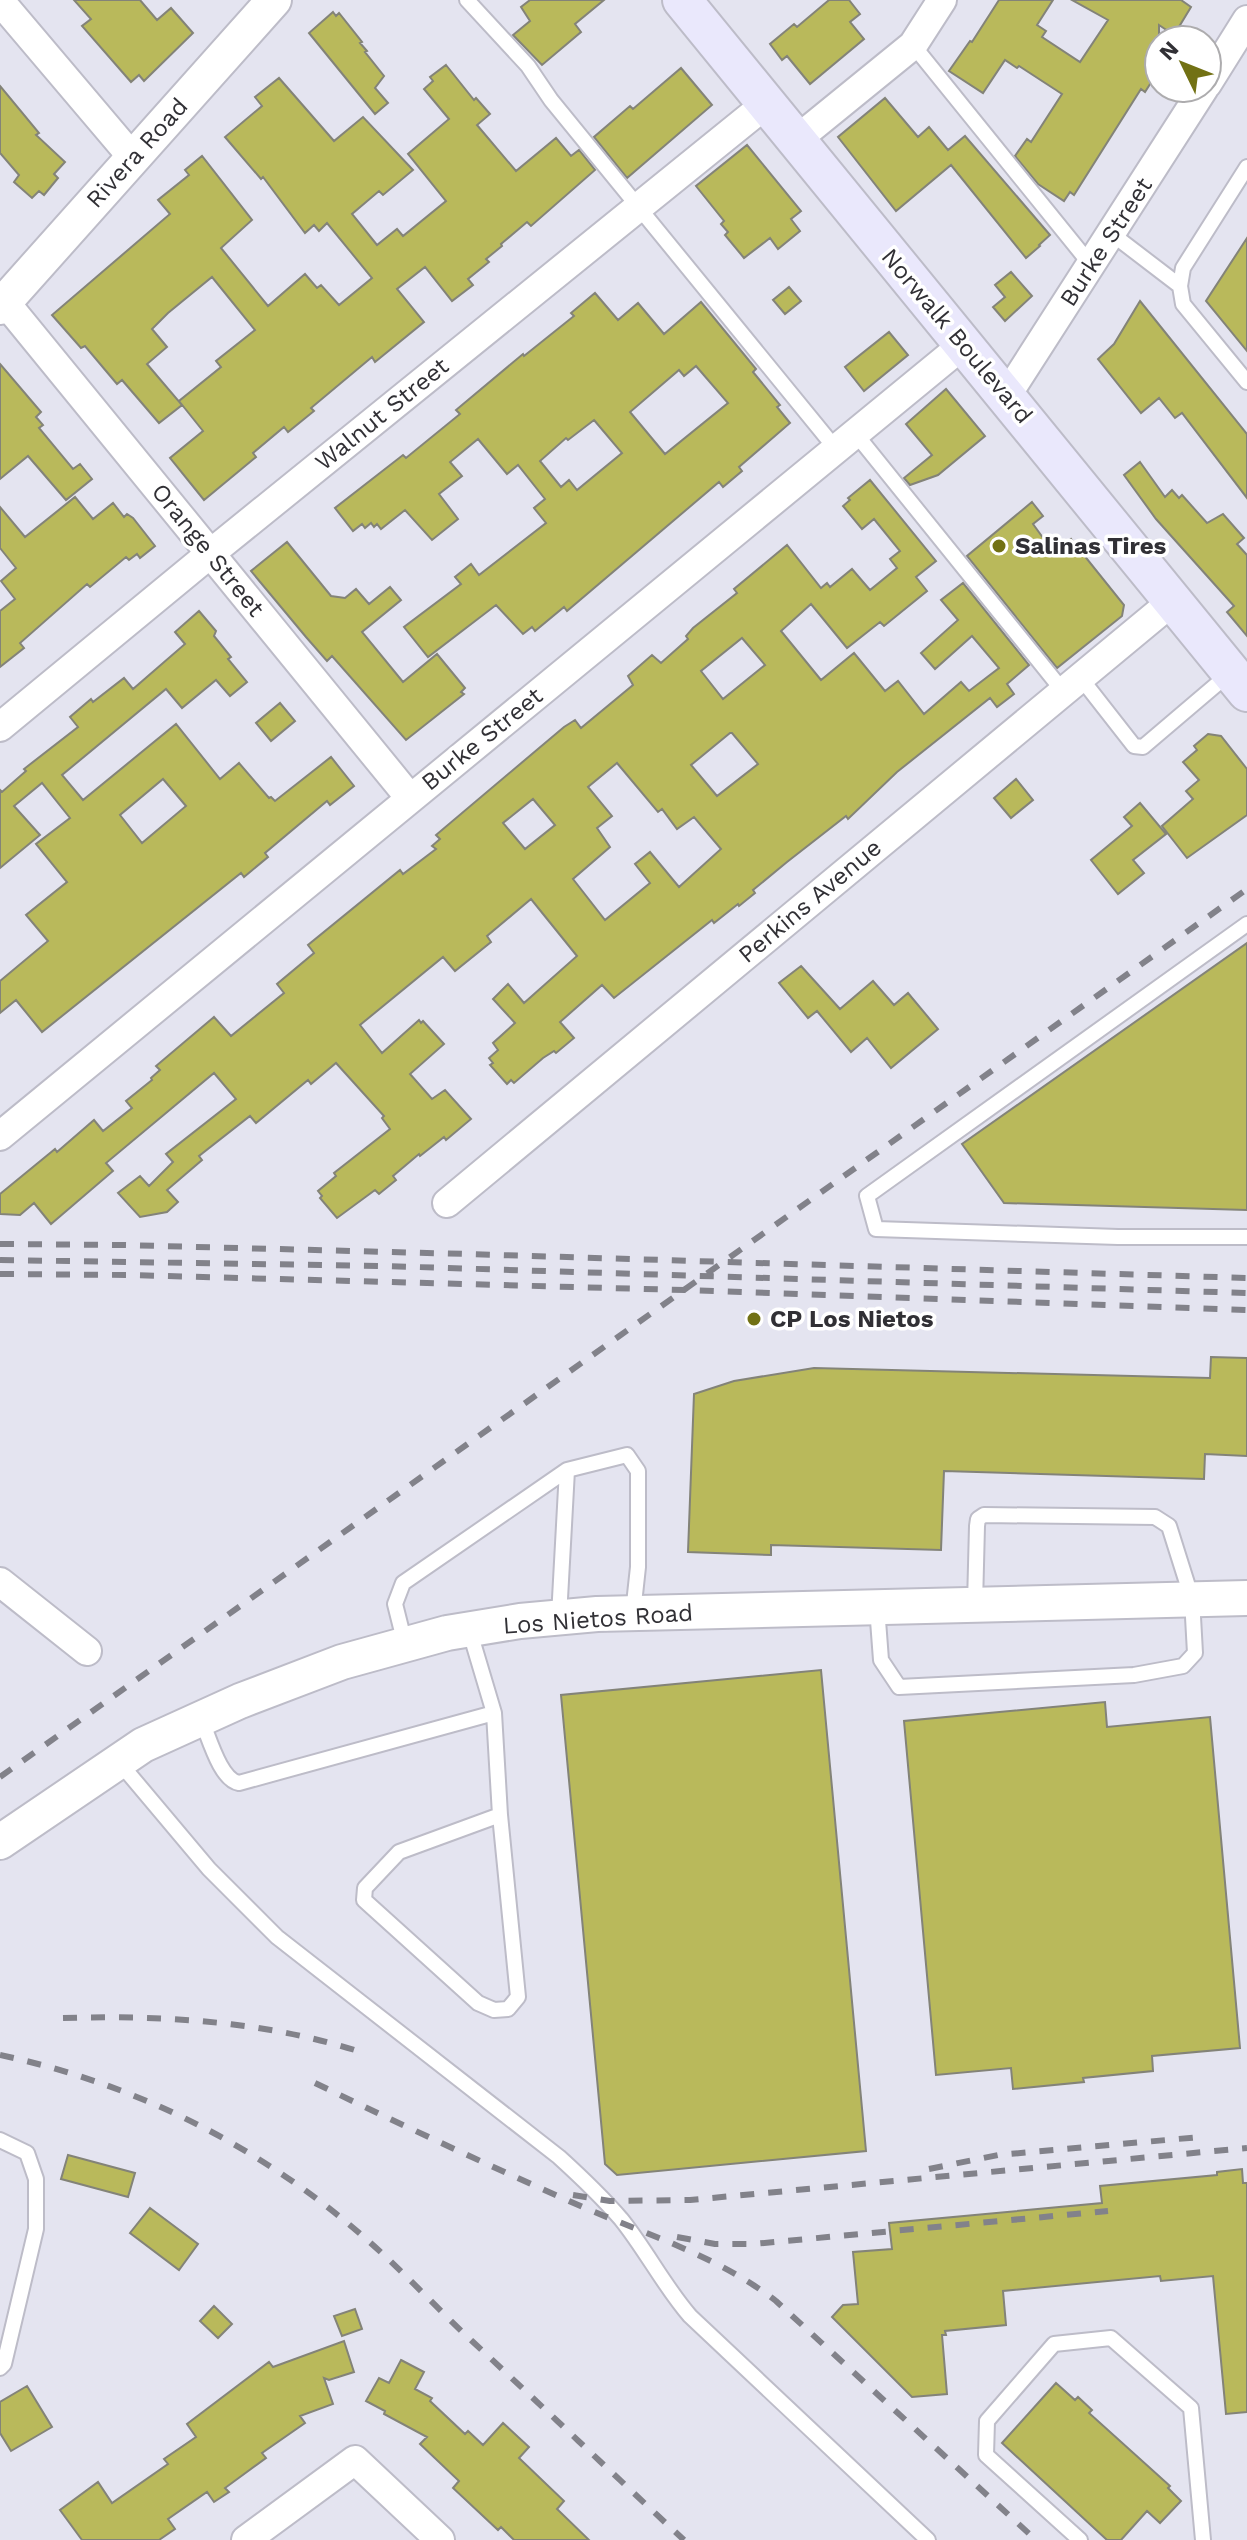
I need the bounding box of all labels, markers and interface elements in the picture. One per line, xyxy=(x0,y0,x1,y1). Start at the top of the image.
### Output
north arrow xyxy=(1143,24,1223,104)
text: N xyxy=(1154,36,1183,65)
street label: Rivera Road xyxy=(80,92,194,214)
street label: Burke Street xyxy=(1054,172,1158,312)
street label: Norwalk Boulevard xyxy=(876,243,1038,429)
street label: Walnut Street xyxy=(310,352,454,476)
street label: Orange Street xyxy=(146,478,270,622)
place label: Salinas Tires xyxy=(1015,532,1167,560)
marker: Salinas Tires xyxy=(990,537,1008,555)
street label: Burke Street xyxy=(416,682,548,796)
street label: Perkins Avenue xyxy=(733,833,887,969)
place label: CP Los Nietos xyxy=(770,1305,934,1333)
marker: CP Los Nietos xyxy=(745,1310,763,1328)
street label: Los Nietos Road xyxy=(502,1598,694,1640)

